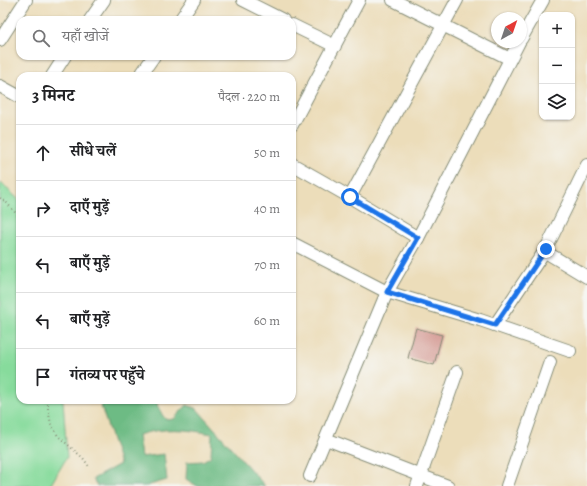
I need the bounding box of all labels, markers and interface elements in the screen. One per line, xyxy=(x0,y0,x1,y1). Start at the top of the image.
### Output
north arrow xyxy=(491,12,527,48)
map controls xyxy=(539,12,575,120)
button: + xyxy=(539,12,575,48)
search box xyxy=(16,16,296,60)
text: यहाँ खोजें xyxy=(62,26,109,46)
icon: search xyxy=(30,27,52,49)
button: − xyxy=(539,48,575,84)
text: 3 मिनट xyxy=(32,84,74,107)
button: layers xyxy=(539,84,575,120)
text: पैदल · 220 m xyxy=(218,88,280,105)
text: सीधे चलें xyxy=(70,141,116,161)
icon: ahead xyxy=(32,142,54,164)
text: 50 m xyxy=(254,144,280,161)
route start xyxy=(341,188,359,206)
text: दाएँ मुड़ें xyxy=(70,197,109,217)
icon: right xyxy=(32,198,54,220)
text: 40 m xyxy=(254,200,280,217)
route end xyxy=(537,240,555,258)
text: बाएँ मुड़ें xyxy=(70,253,110,273)
icon: left xyxy=(32,254,54,276)
text: 70 m xyxy=(254,256,280,273)
text: बाएँ मुड़ें xyxy=(70,309,110,329)
icon: left xyxy=(32,310,54,332)
text: 60 m xyxy=(254,312,280,329)
text: गंतव्य पर पहुँचे xyxy=(70,365,145,385)
icon: arrive xyxy=(32,366,54,388)

